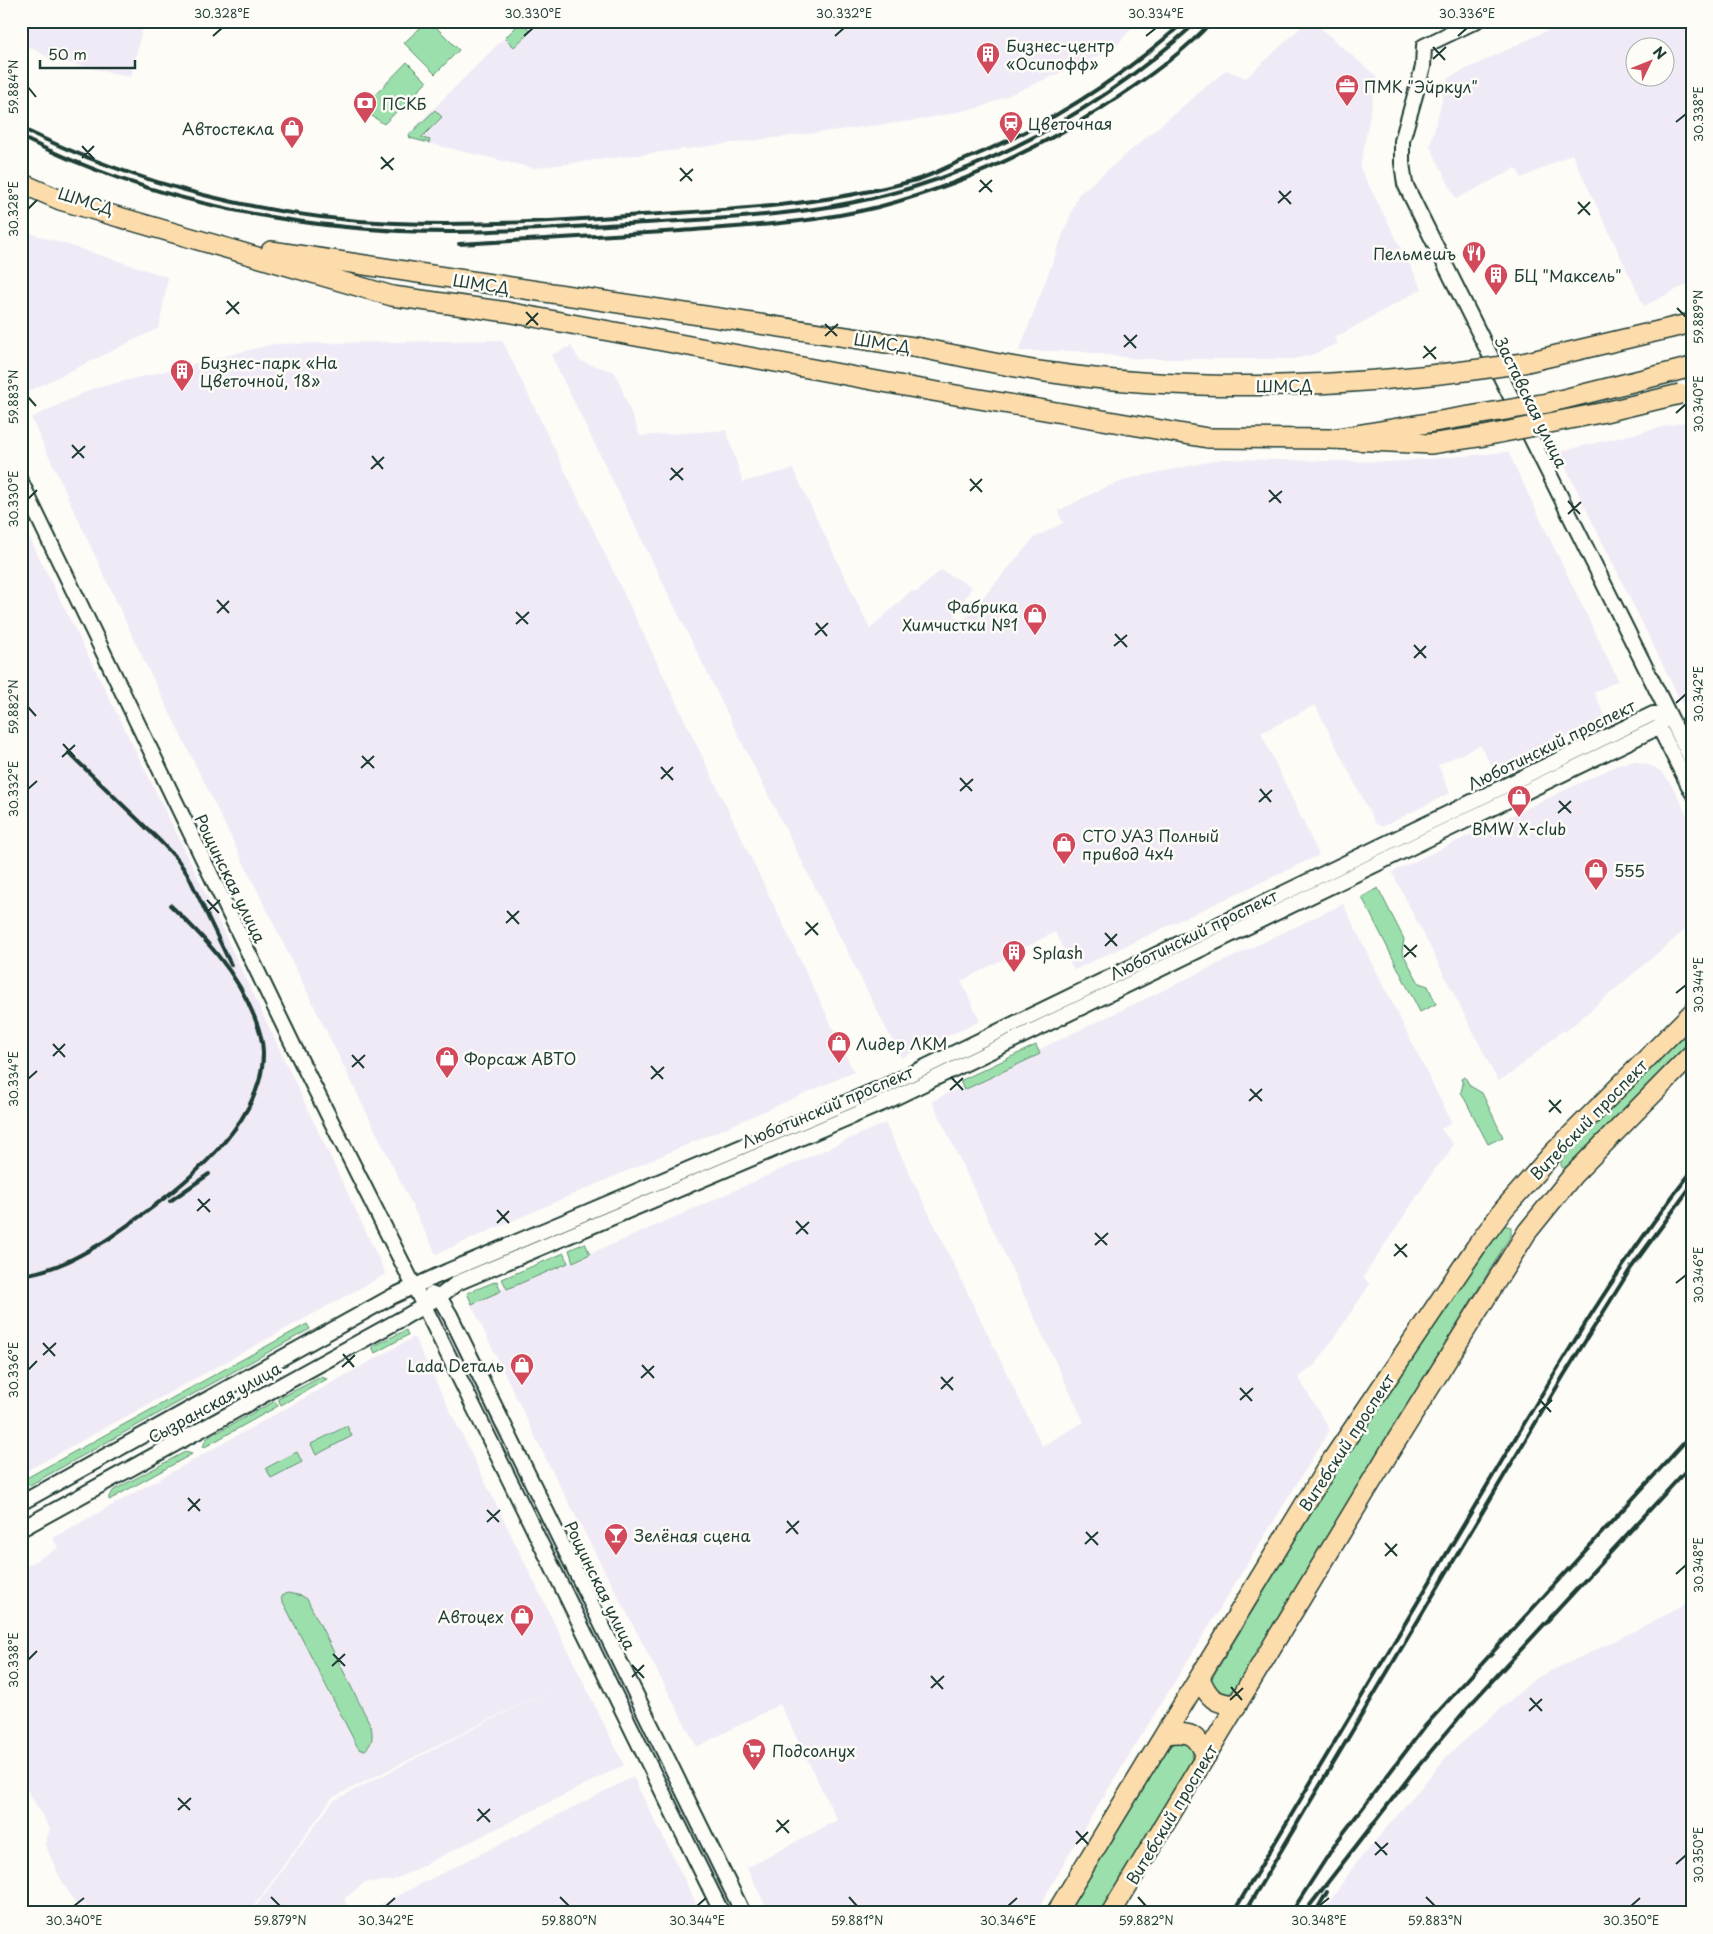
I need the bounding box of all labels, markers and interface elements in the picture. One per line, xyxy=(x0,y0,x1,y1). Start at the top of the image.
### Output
text: 30.328°E xyxy=(194,4,250,22)
text: 30.330°E xyxy=(504,4,562,22)
text: 30.332°E xyxy=(816,4,872,22)
text: 30.334°E xyxy=(1128,4,1184,22)
text: 30.336°E xyxy=(1439,4,1495,22)
place label: Бизнес-центр «Осипофф» xyxy=(1006,33,1114,75)
scale bar xyxy=(40,38,135,70)
north arrow xyxy=(1626,38,1676,88)
building icon: Бизнес-центр «Осипофф» xyxy=(975,41,1001,75)
text: 50 m xyxy=(48,42,87,65)
text: N xyxy=(1648,42,1671,64)
text: 59.884°N xyxy=(4,60,22,115)
office icon: ПМК "Эйркул" xyxy=(1334,73,1360,107)
place label: ПМК "Эйркул" xyxy=(1364,74,1478,98)
text: 30.338°E xyxy=(1689,86,1707,142)
bank icon: ПСКБ xyxy=(352,90,378,124)
place label: ПСКБ xyxy=(382,91,427,115)
station icon: Цветочная xyxy=(998,110,1024,144)
place label: Цветочная xyxy=(1028,111,1113,135)
shop icon: Автостекла xyxy=(279,115,305,149)
place label: Автостекла xyxy=(182,116,274,140)
street label: ШМСД xyxy=(55,180,117,220)
text: 30.328°E xyxy=(4,181,22,237)
restaurant icon: Пельмешъ xyxy=(1461,240,1487,274)
place label: Пельмешъ xyxy=(1373,241,1456,265)
building icon: БЦ "Максель" xyxy=(1483,262,1509,296)
place label: БЦ "Максель" xyxy=(1514,263,1622,287)
street label: ШМСД xyxy=(451,267,511,299)
text: 59.889°N xyxy=(1689,290,1707,344)
street label: ШМСД xyxy=(852,326,912,358)
street label: Заставская улица xyxy=(1489,332,1574,472)
place label: Бизнес-парк «На Цветочной, 18» xyxy=(200,350,337,392)
building icon: Бизнес-парк «На Цветочной, 18» xyxy=(169,358,195,392)
text: 59.883°N xyxy=(4,370,22,424)
street label: ШМСД xyxy=(1255,373,1313,397)
text: 30.340°E xyxy=(1689,375,1707,433)
text: 30.330°E xyxy=(4,470,22,528)
place label: Фабрика Химчистки №1 xyxy=(902,594,1018,636)
shop icon: Фабрика Химчистки №1 xyxy=(1022,602,1048,636)
text: 30.342°E xyxy=(1689,666,1707,722)
text: 59.882°N xyxy=(4,679,22,735)
street label: Люботинский проспект xyxy=(1463,693,1639,795)
text: 30.332°E xyxy=(4,761,22,817)
shop icon: BMW X-club xyxy=(1506,784,1532,818)
street label: Рощинская улица xyxy=(189,810,273,946)
place label: BMW X-club xyxy=(1472,816,1566,840)
place label: СТО УАЗ Полный привод 4х4 xyxy=(1082,823,1219,865)
shop icon: СТО УАЗ Полный привод 4х4 xyxy=(1051,831,1077,865)
shop icon: 555 xyxy=(1583,857,1609,891)
place label: 555 xyxy=(1614,858,1645,882)
street label: Люботинский проспект xyxy=(1105,883,1281,985)
building icon: Splash xyxy=(1001,939,1027,973)
place label: Splash xyxy=(1032,940,1083,964)
text: 30.344°E xyxy=(1689,957,1707,1013)
shop icon: Лидер ЛКМ xyxy=(826,1030,852,1064)
place label: Лидер ЛКМ xyxy=(856,1031,947,1055)
shop icon: Форсаж АВТО xyxy=(434,1045,460,1079)
place label: Форсаж АВТО xyxy=(464,1046,576,1070)
text: 30.334°E xyxy=(4,1051,22,1107)
street label: Витебский проспект xyxy=(1524,1053,1652,1185)
street label: Люботинский проспект xyxy=(737,1059,917,1153)
text: 30.346°E xyxy=(1689,1247,1707,1303)
text: 30.336°E xyxy=(4,1342,22,1398)
shop icon: Lada Dеталь xyxy=(509,1352,535,1386)
place label: Lada Dеталь xyxy=(407,1353,504,1377)
street label: Сызранская улица xyxy=(143,1356,285,1448)
street label: Витебский проспект xyxy=(1292,1368,1400,1516)
street label: Рощинская улица xyxy=(559,1517,643,1653)
bar icon: Зелёная сцена xyxy=(603,1522,629,1556)
place label: Зелёная сцена xyxy=(634,1523,751,1547)
text: 30.348°E xyxy=(1689,1537,1707,1593)
shop icon: Автоцех xyxy=(509,1603,535,1637)
place label: Автоцех xyxy=(438,1604,504,1628)
text: 30.338°E xyxy=(4,1632,22,1688)
supermarket icon: Подсолнух xyxy=(741,1737,767,1771)
place label: Подсолнух xyxy=(772,1738,855,1762)
street label: Витебский проспект xyxy=(1120,1739,1223,1889)
text: 30.350°E xyxy=(1689,1827,1707,1883)
text: 30.340°E xyxy=(45,1911,103,1929)
text: 59.879°N xyxy=(253,1911,307,1929)
text: 30.342°E xyxy=(358,1911,414,1929)
text: 59.880°N xyxy=(541,1911,597,1929)
text: 30.344°E xyxy=(669,1911,725,1929)
text: 59.881°N xyxy=(831,1911,883,1929)
text: 30.346°E xyxy=(980,1911,1036,1929)
text: 59.882°N xyxy=(1118,1911,1174,1929)
text: 30.348°E xyxy=(1291,1911,1347,1929)
text: 59.883°N xyxy=(1408,1911,1462,1929)
text: 30.350°E xyxy=(1603,1911,1659,1929)

